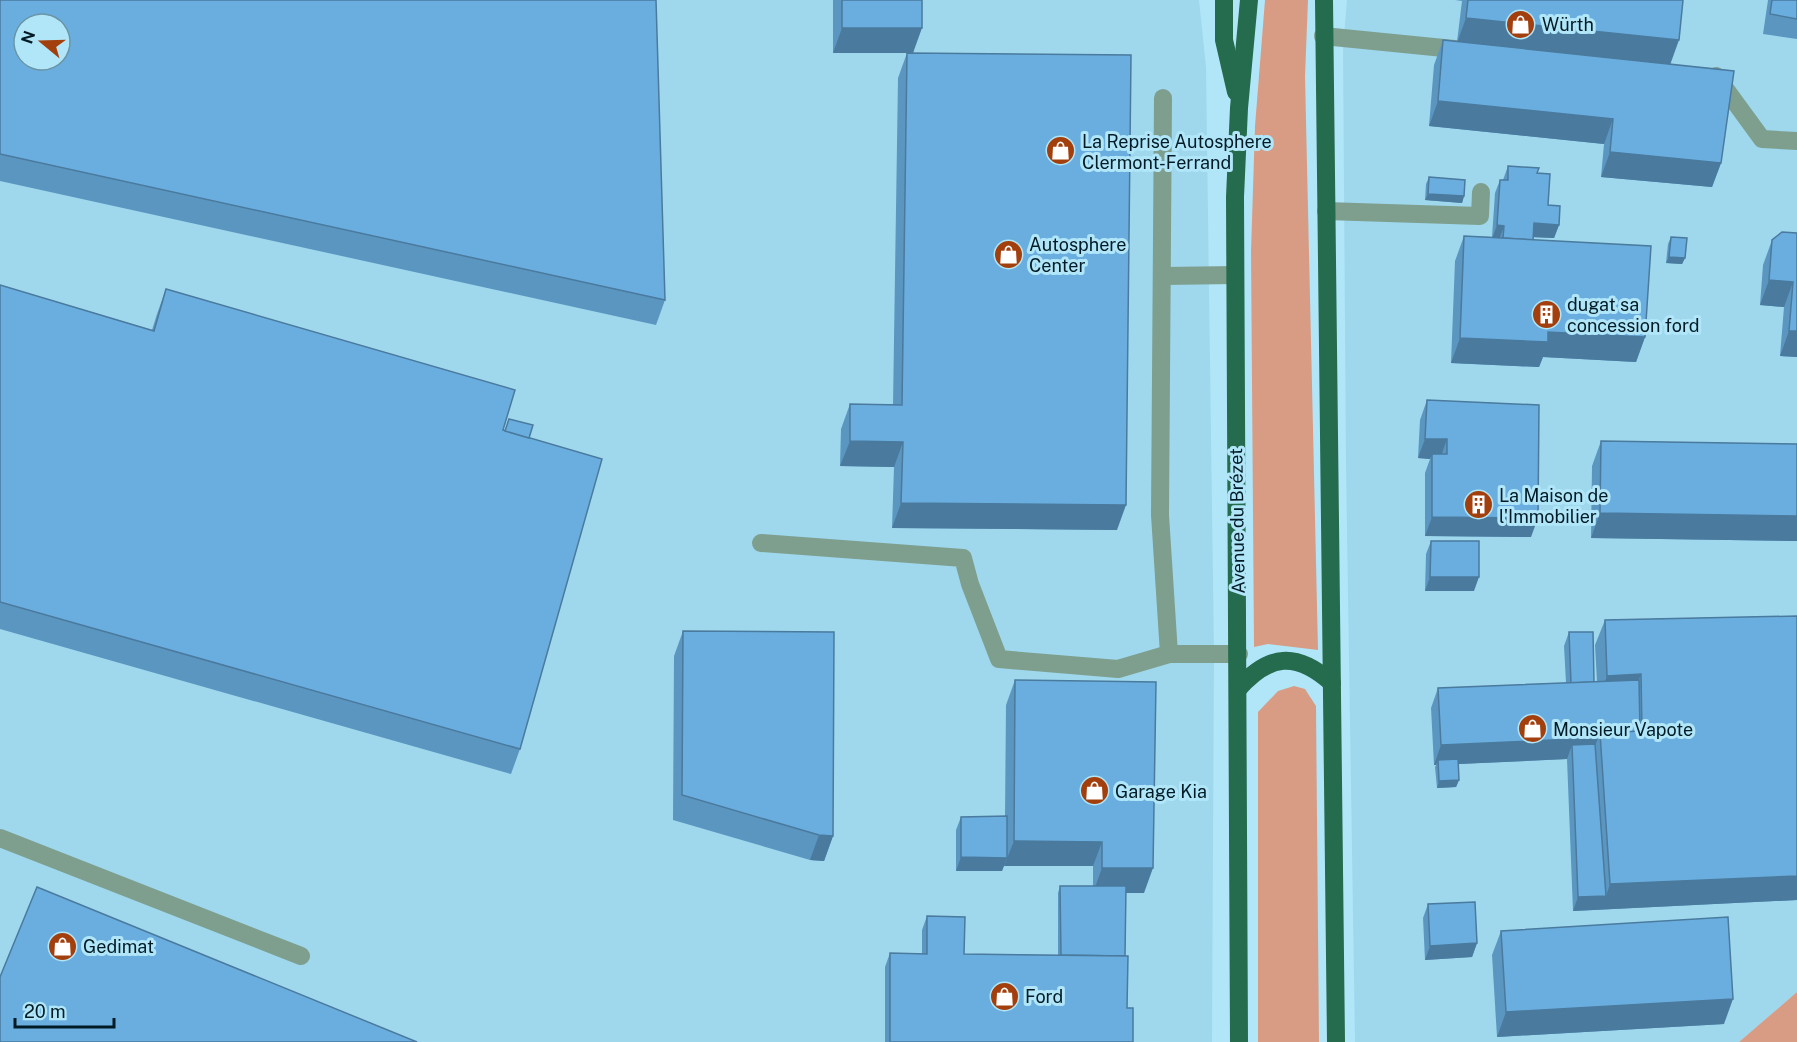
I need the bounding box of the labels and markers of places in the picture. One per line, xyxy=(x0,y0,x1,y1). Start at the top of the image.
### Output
shop icon: Würth xyxy=(1505,8,1537,40)
place label: Würth xyxy=(1542,14,1594,35)
place label: La Reprise Autosphere Clermont-Ferrand xyxy=(1082,131,1272,173)
shop icon: La Reprise Autosphere Clermont-Ferrand xyxy=(1045,135,1077,167)
place label: Autosphere Center xyxy=(1029,234,1126,276)
shop icon: Autosphere Center xyxy=(992,238,1024,270)
place label: dugat sa concession ford xyxy=(1567,294,1700,336)
building icon: dugat sa concession ford xyxy=(1530,298,1562,330)
place label: La Maison de l'Immobilier xyxy=(1499,485,1608,527)
building icon: La Maison de l'Immobilier xyxy=(1462,489,1494,521)
shop icon: Monsieur Vapote xyxy=(1516,713,1548,745)
place label: Monsieur Vapote xyxy=(1553,719,1693,740)
shop icon: Garage Kia xyxy=(1078,775,1110,807)
place label: Garage Kia xyxy=(1115,781,1207,802)
shop icon: Gedimat xyxy=(46,930,78,962)
place label: Gedimat xyxy=(83,936,154,957)
shop icon: Ford xyxy=(988,980,1020,1012)
place label: Ford xyxy=(1025,986,1063,1007)

